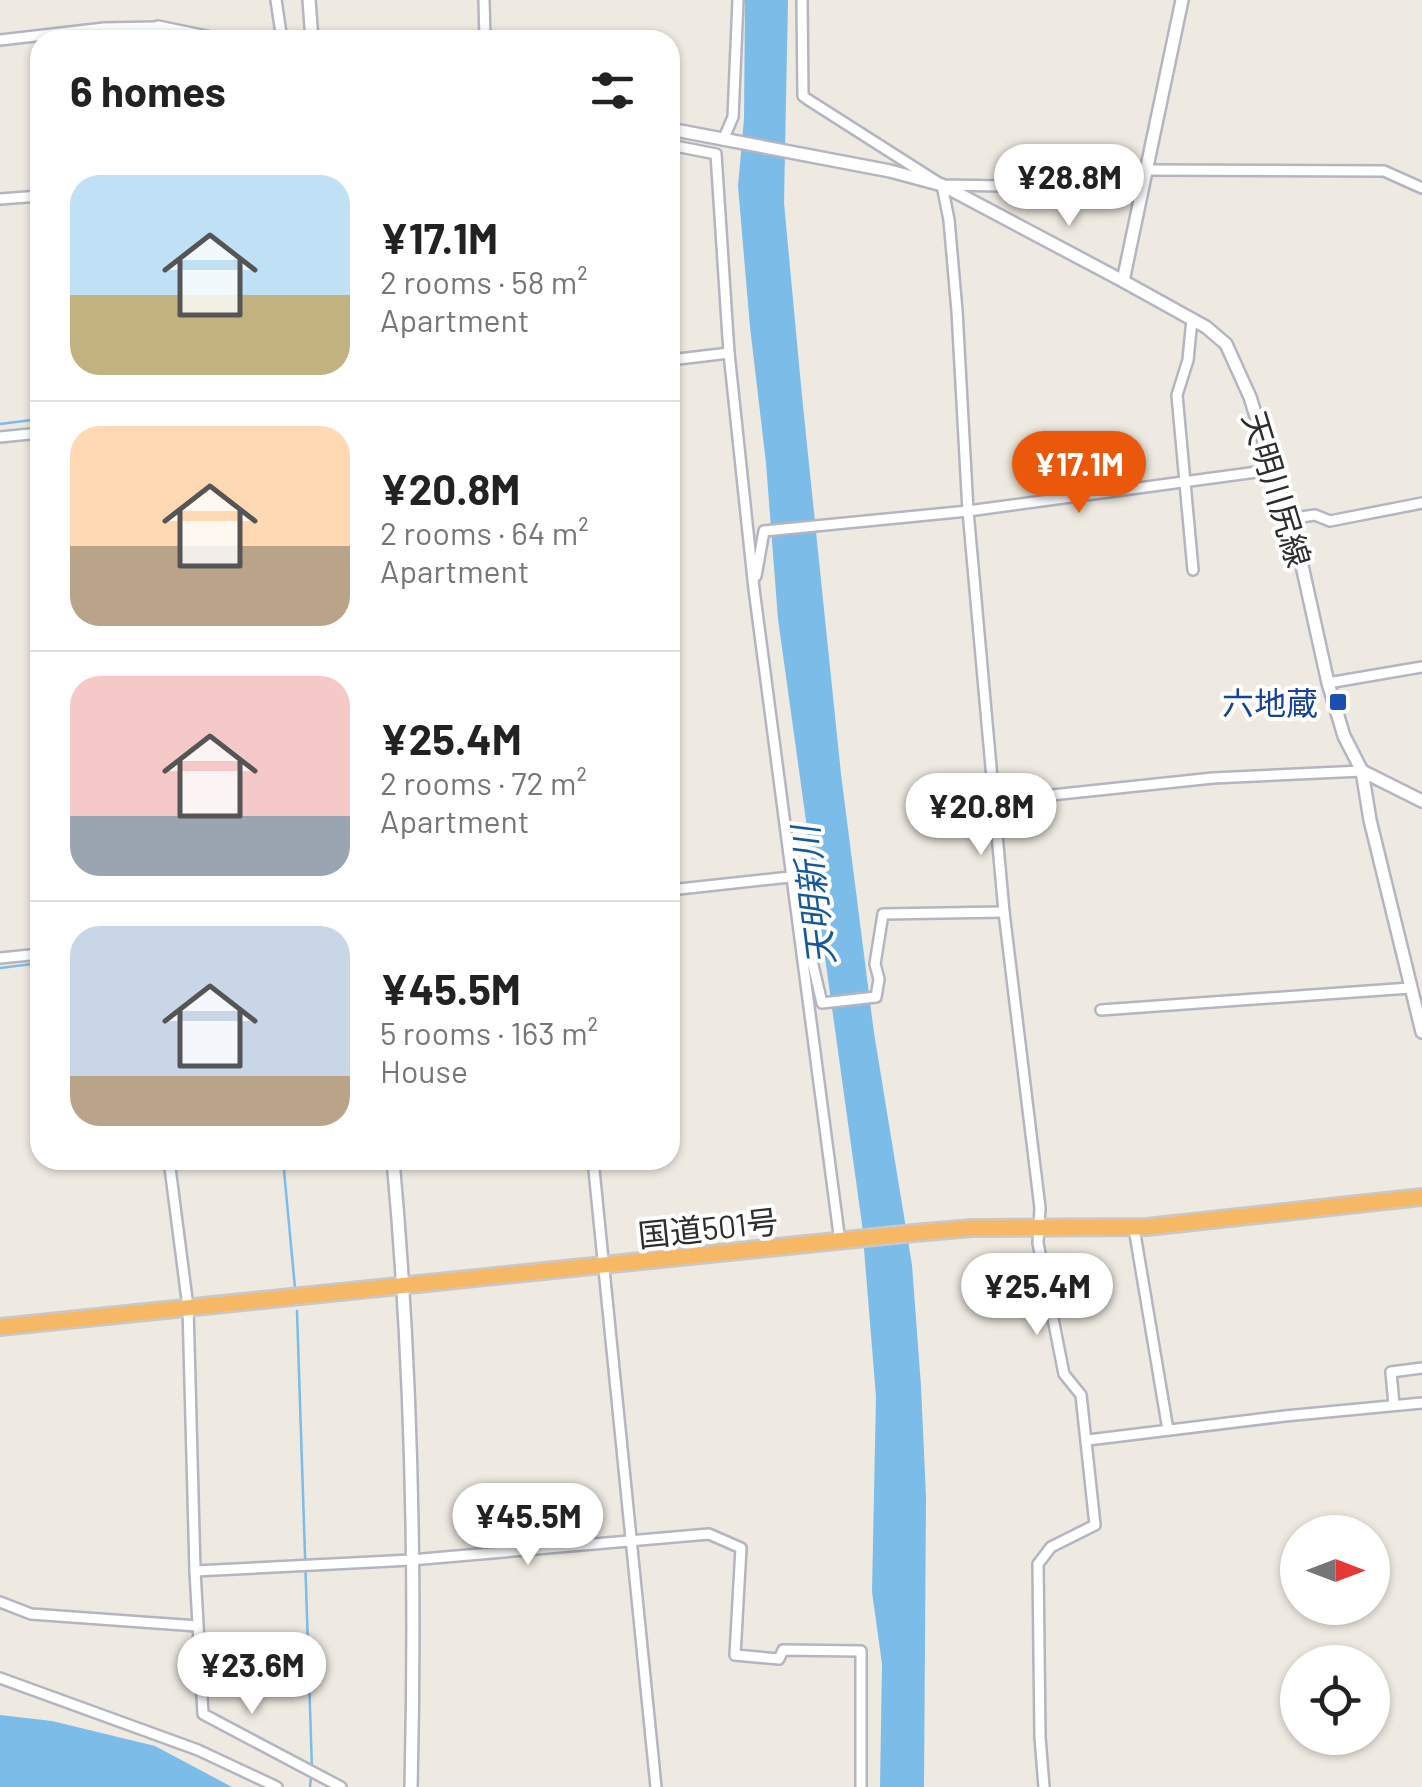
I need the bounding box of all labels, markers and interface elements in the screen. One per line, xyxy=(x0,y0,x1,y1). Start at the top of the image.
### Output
icon: filters xyxy=(585,63,640,118)
text: 6 homes xyxy=(70,65,226,115)
pin: ¥28.8M xyxy=(988,144,1150,229)
text: ¥28.8M xyxy=(1016,157,1122,195)
text: ¥17.1M xyxy=(380,212,498,262)
icon: home xyxy=(150,215,270,335)
text: 2 rooms · 58 m² xyxy=(380,262,588,300)
text: Apartment xyxy=(380,300,529,338)
street label: 天明川尻線 xyxy=(1236,407,1320,571)
pin: ¥17.1M xyxy=(998,431,1160,516)
text: ¥17.1M xyxy=(1034,444,1124,482)
text: ¥20.8M xyxy=(380,463,520,513)
icon: home xyxy=(150,466,270,586)
text: 2 rooms · 64 m² xyxy=(380,513,589,551)
text: Apartment xyxy=(380,551,529,589)
place label: 六地蔵 xyxy=(1222,683,1318,721)
marker: 六地蔵 xyxy=(1327,691,1349,713)
text: ¥25.4M xyxy=(380,713,522,763)
icon: home xyxy=(150,716,270,836)
text: 2 rooms · 72 m² xyxy=(380,763,587,801)
pin: ¥20.8M xyxy=(900,773,1062,858)
text: ¥20.8M xyxy=(928,786,1034,824)
text: Apartment xyxy=(380,801,529,839)
water label: 天明新川 xyxy=(782,820,841,968)
text: ¥45.5M xyxy=(380,963,521,1013)
icon: home xyxy=(150,966,270,1086)
text: 5 rooms · 163 m² xyxy=(380,1013,598,1051)
text: House xyxy=(380,1051,468,1089)
street label: 国道501号 xyxy=(636,1201,780,1253)
pin: ¥25.4M xyxy=(956,1253,1118,1338)
text: ¥25.4M xyxy=(983,1266,1091,1304)
pin: ¥45.5M xyxy=(447,1483,609,1568)
text: ¥45.5M xyxy=(474,1496,582,1534)
north arrow xyxy=(1280,1515,1390,1625)
map controls xyxy=(1280,1515,1390,1755)
pin: ¥23.6M xyxy=(171,1632,333,1717)
text: ¥23.6M xyxy=(199,1645,305,1683)
button: locate xyxy=(1280,1645,1390,1755)

